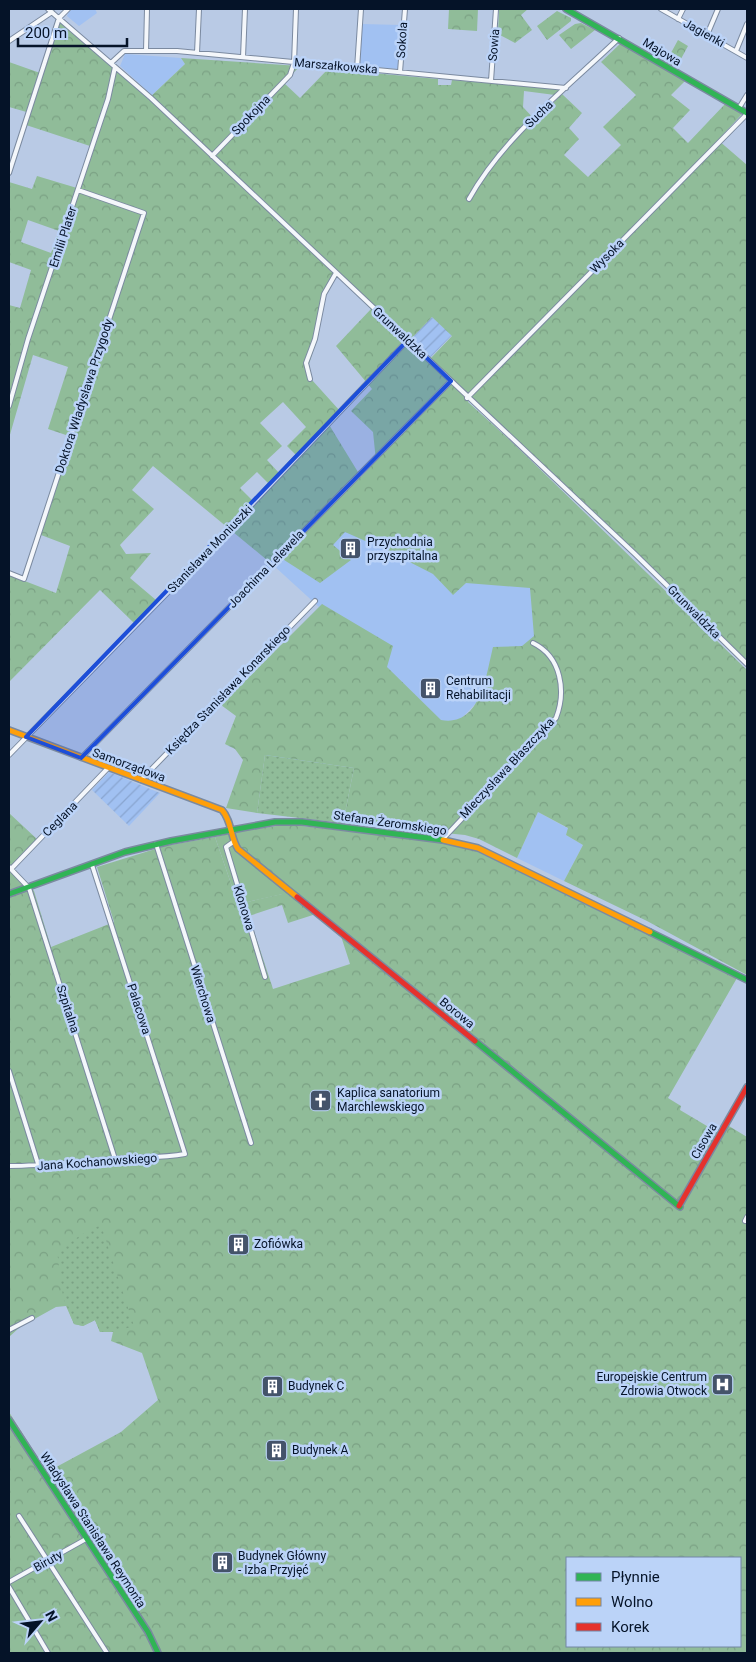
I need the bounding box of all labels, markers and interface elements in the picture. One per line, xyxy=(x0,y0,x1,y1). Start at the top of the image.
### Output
scale bar xyxy=(18,15,126,47)
street label: Jagienki xyxy=(681,16,727,50)
street label: Sokola xyxy=(394,21,410,59)
text: 200 m xyxy=(25,24,67,42)
street label: Sowia xyxy=(486,28,502,62)
street label: Majowa xyxy=(640,35,684,69)
street label: Marszałkowska xyxy=(294,55,378,77)
street label: Spokojna xyxy=(229,92,273,138)
street label: Sucha xyxy=(522,97,556,131)
street label: Emilii Plater xyxy=(47,205,79,269)
street label: Wysoka xyxy=(587,236,627,276)
street label: Grunwaldzka xyxy=(370,304,430,362)
street label: Doktora Władysława Przygody xyxy=(52,317,116,475)
street label: Stanisława Moniuszki xyxy=(165,502,255,596)
street label: Joachima Lelewela xyxy=(225,527,307,611)
place label: Przychodnia przyszpitalna xyxy=(367,535,438,563)
building icon: Przychodnia przyszpitalna xyxy=(339,537,363,561)
street label: Grunwaldzka xyxy=(665,583,723,641)
street label: Księdza Stanisława Konarskiego xyxy=(163,623,293,757)
place label: Centrum Rehabilitacji xyxy=(446,674,511,702)
building icon: Centrum Rehabilitacji xyxy=(418,676,442,700)
street label: Mieczysława Błaszczyka xyxy=(457,715,557,821)
street label: Samorządowa xyxy=(91,745,167,785)
street label: Ceglana xyxy=(40,799,80,839)
street label: Stefana Żeromskiego xyxy=(333,807,448,838)
street label: Klonowa xyxy=(231,884,257,932)
street label: Wierchowa xyxy=(188,964,218,1024)
street label: Pałacowa xyxy=(124,982,154,1036)
street label: Szpitalna xyxy=(54,983,82,1035)
street label: Borowa xyxy=(437,995,477,1031)
place label: Kaplica sanatorium Marchlewskiego xyxy=(337,1086,440,1114)
church icon: Kaplica sanatorium Marchlewskiego xyxy=(309,1088,333,1112)
street label: Cisowa xyxy=(688,1120,720,1162)
street label: Jana Kochanowskiego xyxy=(36,1151,158,1173)
building icon: Zofiówka xyxy=(226,1232,250,1256)
place label: Zofiówka xyxy=(254,1237,303,1251)
place label: Europejskie Centrum Zdrowia Otwock xyxy=(596,1370,708,1398)
hospital icon: Europejskie Centrum Zdrowia Otwock xyxy=(711,1372,735,1396)
building icon: Budynek C xyxy=(260,1374,284,1398)
place label: Budynek C xyxy=(288,1379,345,1393)
building icon: Budynek A xyxy=(264,1438,288,1462)
place label: Budynek A xyxy=(292,1443,349,1457)
street label: Władysława Stanisława Reymonta xyxy=(37,1450,149,1610)
street label: Biruty xyxy=(31,1547,65,1575)
place label: Budynek Główny - Izba Przyjęć xyxy=(238,1549,326,1577)
building icon: Budynek Główny - Izba Przyjęć xyxy=(210,1551,234,1575)
legend xyxy=(566,1557,741,1647)
text: Płynnie xyxy=(611,1568,660,1586)
text: Wolno xyxy=(611,1593,653,1611)
north arrow xyxy=(15,1597,65,1647)
text: N xyxy=(42,1608,61,1624)
text: Korek xyxy=(611,1618,650,1636)

